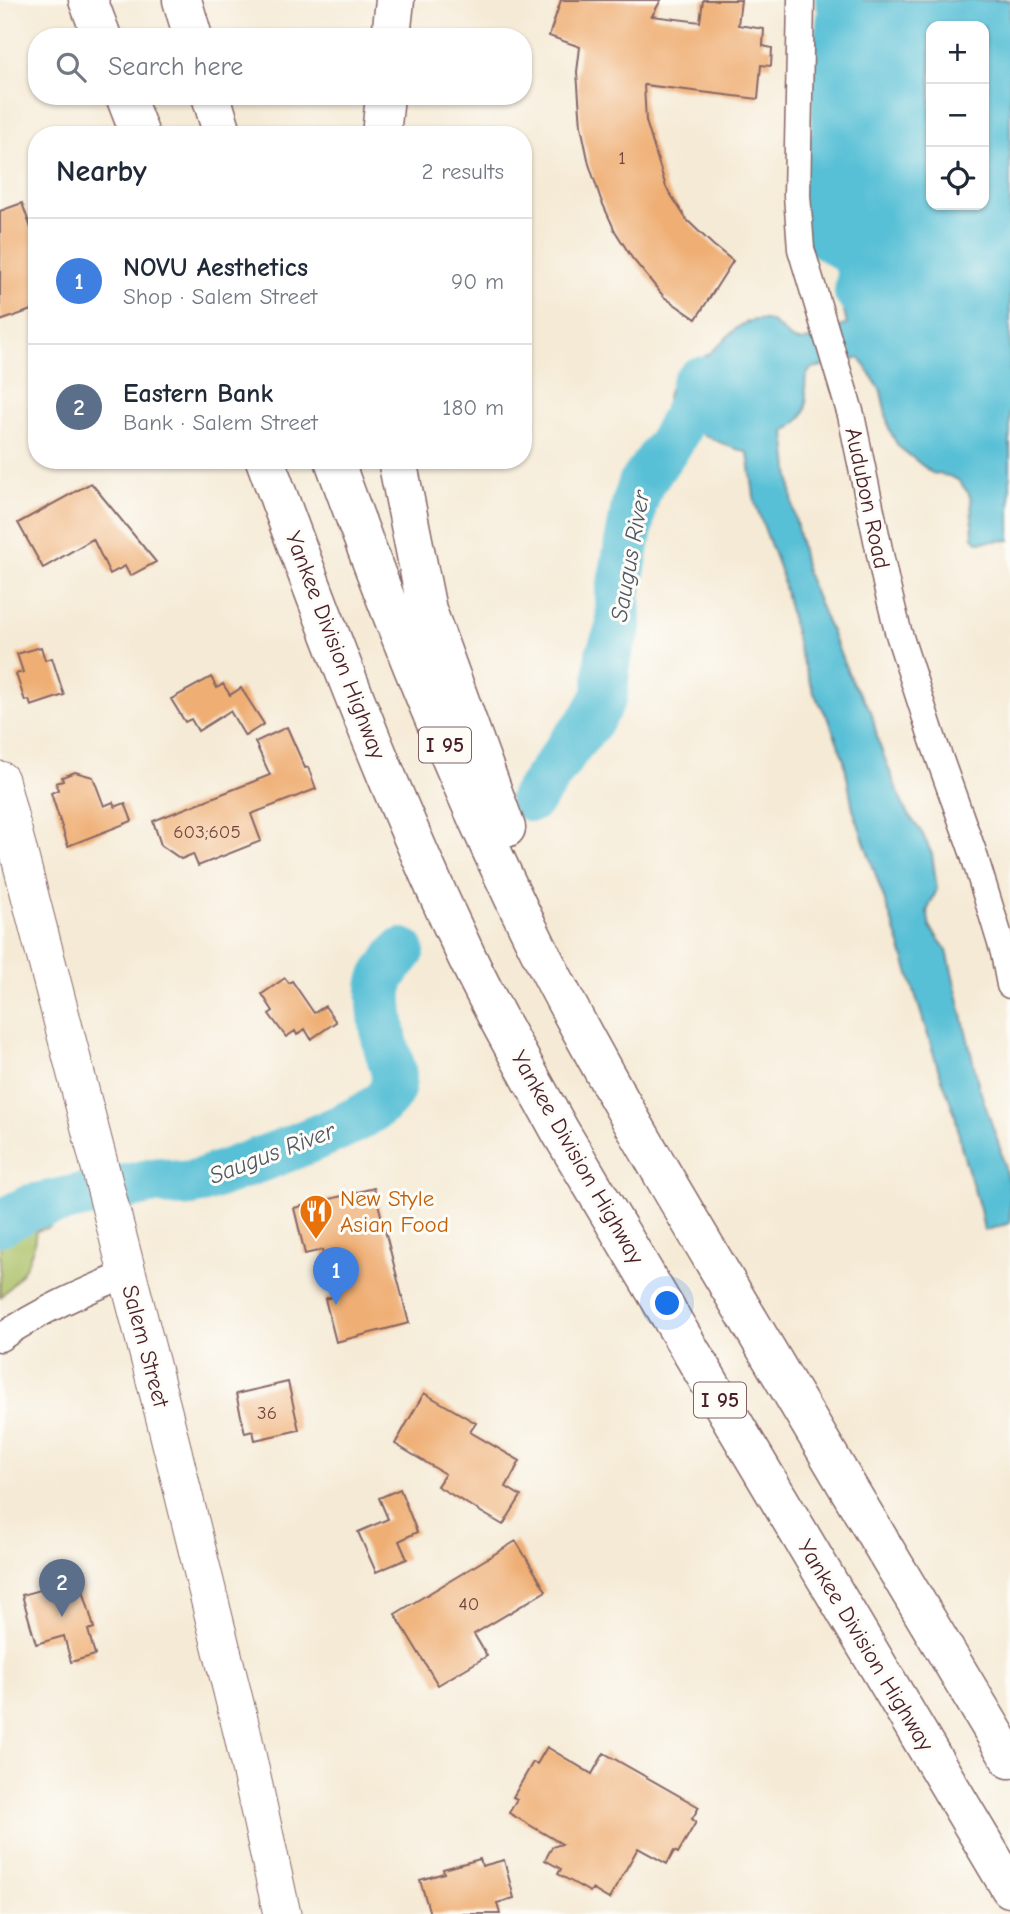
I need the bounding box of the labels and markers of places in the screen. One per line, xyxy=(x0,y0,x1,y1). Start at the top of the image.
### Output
place label: New Style Asian Food xyxy=(340,1185,449,1238)
restaurant icon: New Style Asian Food xyxy=(297,1192,335,1241)
pin: 1 xyxy=(313,1247,359,1305)
pin: 2 xyxy=(39,1559,85,1617)

